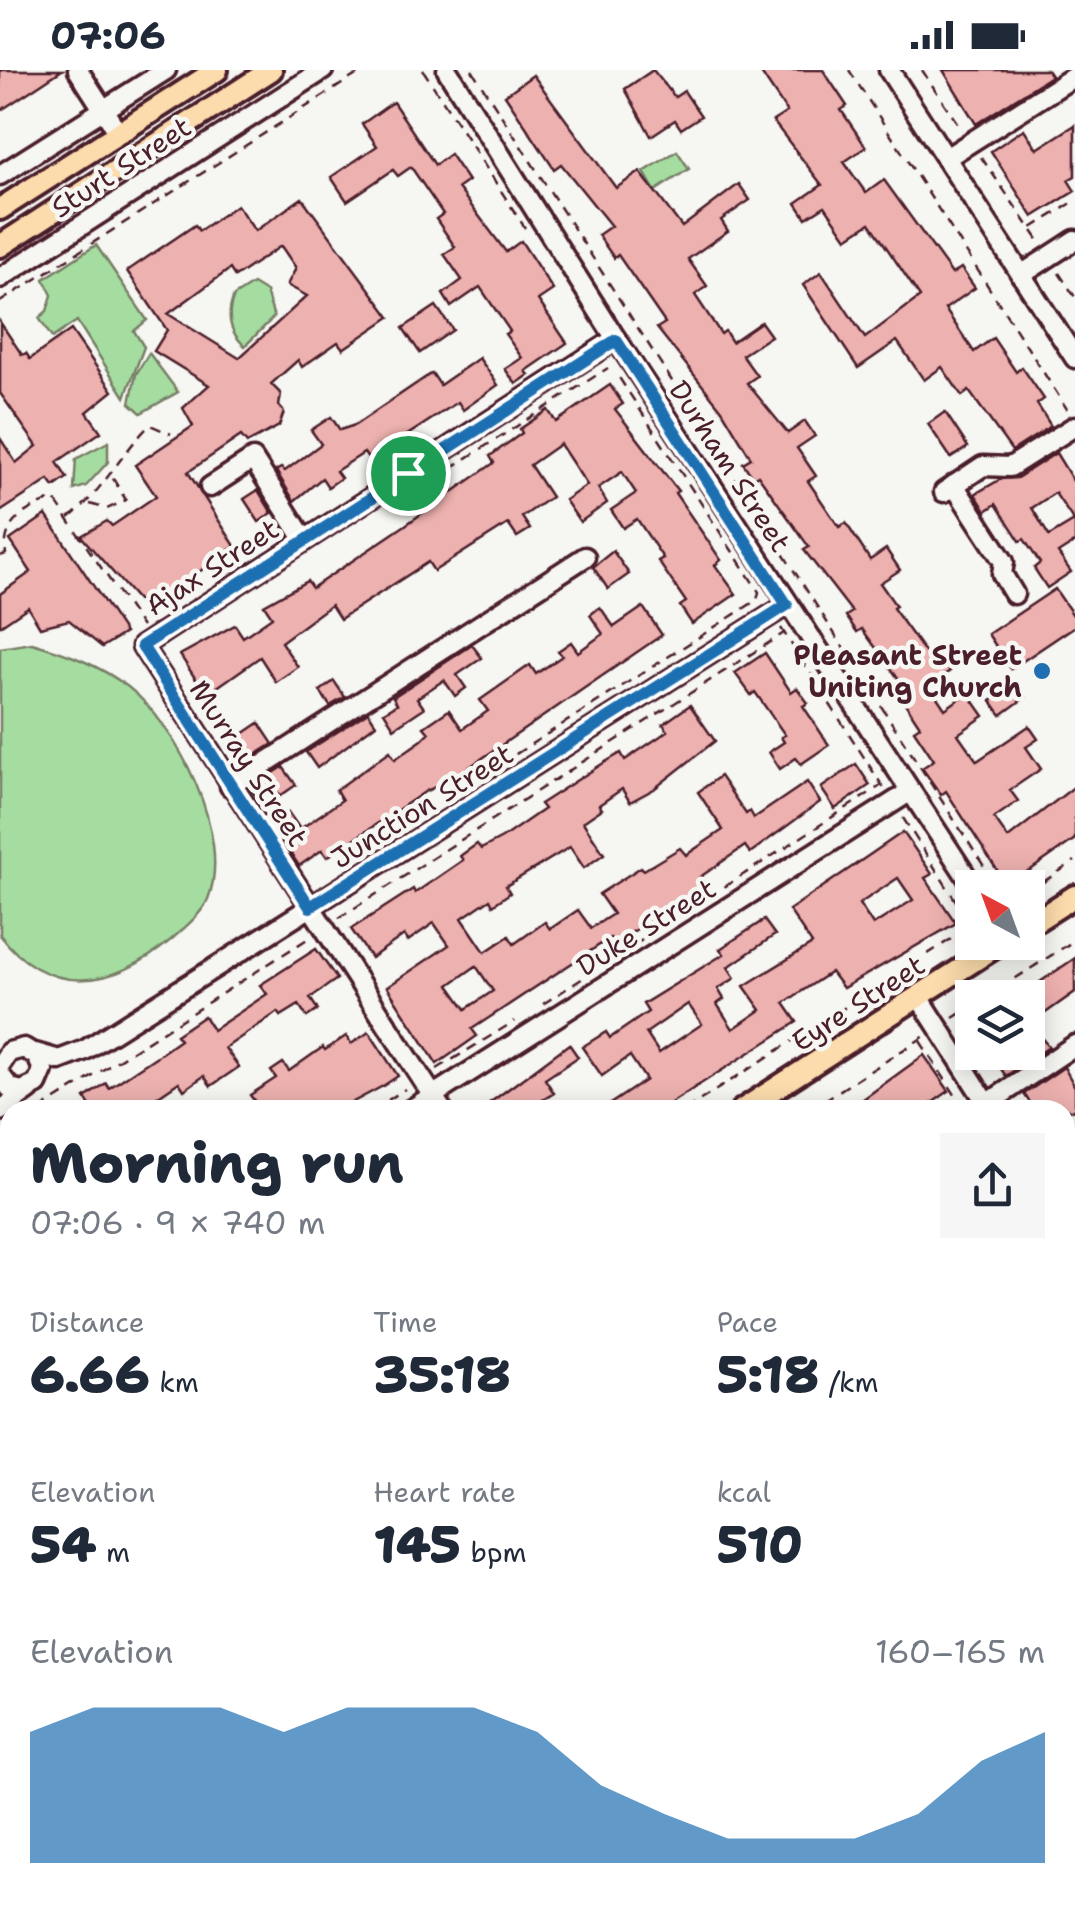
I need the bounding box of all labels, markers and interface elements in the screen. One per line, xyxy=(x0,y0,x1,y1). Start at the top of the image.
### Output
text: 07:06 xyxy=(50,10,166,61)
street label: Sturt Street xyxy=(44,108,198,226)
street label: Durham Street xyxy=(660,373,800,559)
pin xyxy=(366,431,451,516)
icon: arrive xyxy=(381,446,436,501)
street label: Ajax Street xyxy=(138,510,286,624)
place label: Pleasant Street Uniting Church xyxy=(793,636,1022,706)
marker: Pleasant Street Uniting Church xyxy=(1031,660,1053,682)
street label: Murray Street xyxy=(181,672,317,854)
street label: Junction Street xyxy=(324,735,520,877)
street label: Duke Street xyxy=(569,869,723,985)
north arrow xyxy=(955,870,1045,960)
map controls xyxy=(955,870,1045,1070)
street label: Eyre Street xyxy=(784,946,932,1060)
button: layers xyxy=(955,980,1045,1070)
text: Morning run xyxy=(30,1126,404,1200)
button: share xyxy=(940,1133,1045,1238)
text: 07:06 · 9 × 740 m xyxy=(30,1201,325,1244)
text: Distance xyxy=(30,1303,145,1341)
text: Time xyxy=(373,1303,438,1341)
text: Pace xyxy=(717,1303,778,1341)
text: 6.66 xyxy=(30,1341,150,1408)
text: 35:18 xyxy=(373,1341,511,1408)
text: 5:18 xyxy=(717,1341,819,1408)
text: km xyxy=(150,1363,199,1401)
text: /km xyxy=(819,1363,879,1401)
text: Elevation xyxy=(30,1473,155,1511)
text: Heart rate xyxy=(373,1473,516,1511)
text: kcal xyxy=(717,1473,771,1511)
text: 54 xyxy=(30,1511,96,1578)
text: 145 xyxy=(373,1511,461,1578)
text: 510 xyxy=(717,1511,803,1578)
text: m xyxy=(96,1533,130,1571)
text: bpm xyxy=(461,1533,527,1571)
text: Elevation xyxy=(30,1630,173,1673)
text: 160–165 m xyxy=(875,1630,1045,1673)

